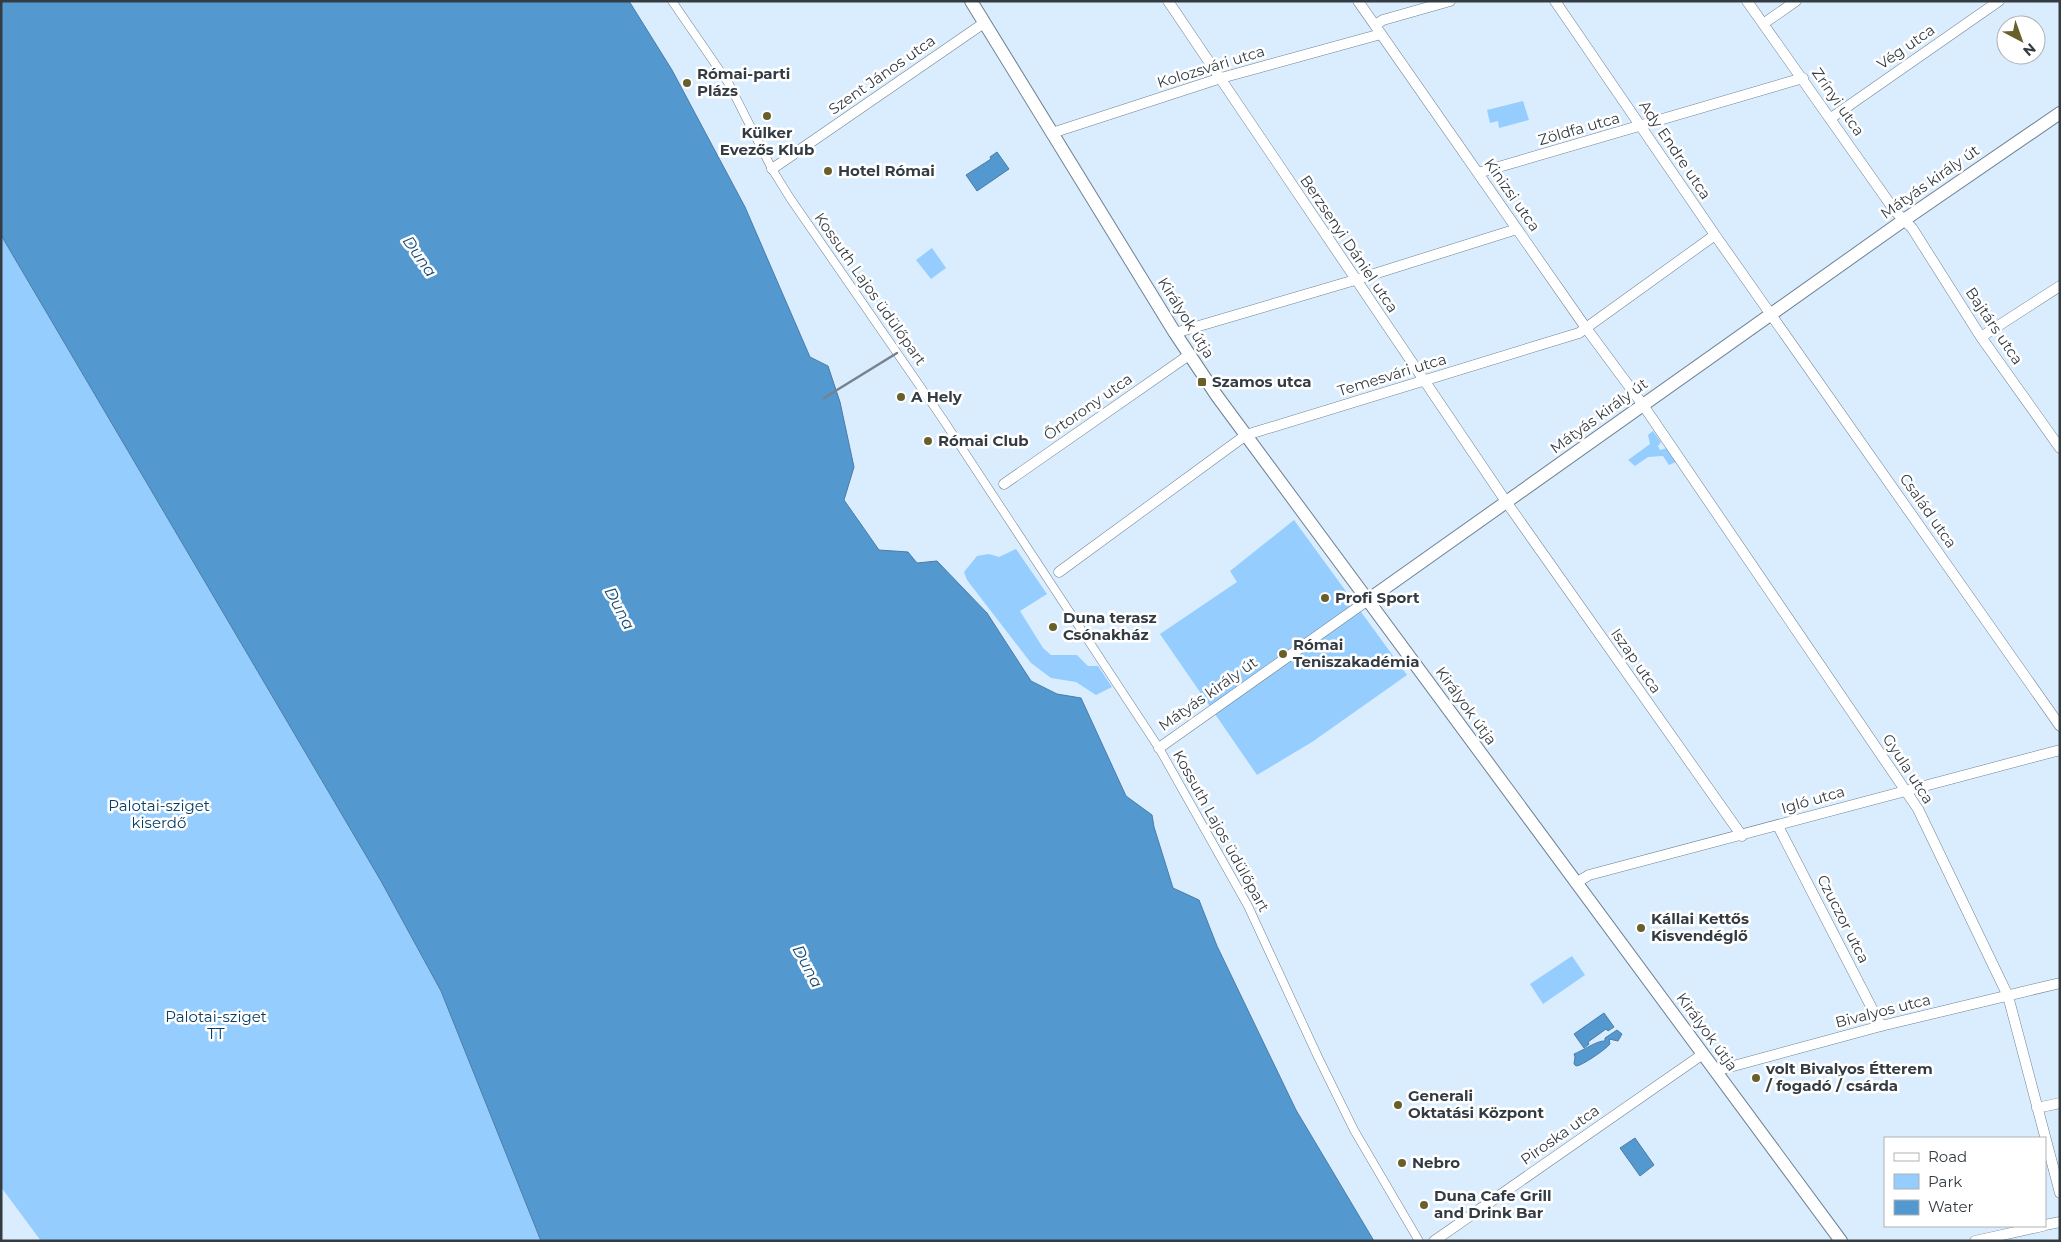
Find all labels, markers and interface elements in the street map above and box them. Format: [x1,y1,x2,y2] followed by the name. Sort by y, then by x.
[1996,15,2046,65] north arrow
[1873,20,1938,73] street label: Vég utca
[825,31,939,119] street label: Szent János utca
[2019,39,2040,60] text: N
[1155,41,1267,92] street label: Kolozsvári utca
[697,64,790,100] place label: Római-parti Plázs
[1808,64,1869,139] street label: Zrínyi utca
[681,77,693,89] marker: Római-parti Plázs
[1635,97,1715,203] street label: Ady Endre utca
[1536,108,1622,149] street label: Zöldfa utca
[761,110,773,122] marker: Külker Evezős Klub
[720,123,814,159] place label: Külker Evezős Klub
[1877,141,1983,223] street label: Mátyás király út
[1480,154,1545,235] street label: Kinizsi utca
[838,161,935,180] place label: Hotel Római
[822,165,834,177] marker: Hotel Római
[1296,171,1403,316] street label: Berzsenyi Dániel utca
[810,209,930,369] street label: Kossuth Lajos üdülőpart
[399,232,441,281] water label: Duna
[1154,274,1219,362] street label: Királyok útja
[1962,283,2027,368] street label: Bajtárs utca
[1335,349,1449,400] street label: Temesvári utca
[1040,369,1136,444] street label: Őrtorony utca
[1212,372,1312,391] place label: Szamos utca
[1546,374,1651,457] street label: Mátyás király út
[1196,376,1208,388] marker: Szamos utca
[910,387,963,406] place label: A Hely
[895,391,907,403] marker: A Hely
[938,431,1029,450] place label: Római Club
[922,435,934,447] marker: Római Club
[1896,470,1961,552] street label: Család utca
[600,584,639,633] water label: Duna
[1335,588,1420,607] place label: Profi Sport
[1319,592,1331,604] marker: Profi Sport
[1063,608,1157,644] place label: Duna terasz Csónakház
[1047,621,1059,633] marker: Duna terasz Csónakház
[1607,624,1666,697] street label: Iszap utca
[1293,635,1420,671] place label: Római Teniszakadémia
[1277,648,1289,660] marker: Római Teniszakadémia
[1155,653,1261,735] street label: Mátyás király út
[1432,663,1501,749] street label: Királyok útja
[1879,730,1938,807] street label: Gyula utca
[1169,747,1274,915] street label: Kossuth Lajos üdülőpart
[1779,781,1847,818] street label: Igló utca
[108,796,210,832] park label: Palotai-sziget kiserdő
[1813,871,1874,966] street label: Czuczor utca
[1651,909,1749,945] place label: Kállai Kettős Kisvendéglő
[1635,922,1647,934] marker: Kállai Kettős Kisvendéglő
[788,942,827,991] water label: Duna
[1673,989,1742,1075] street label: Királyok útja
[1833,989,1933,1032] street label: Bivalyos utca
[165,1007,267,1043] park label: Palotai-sziget TT
[1765,1059,1933,1095] place label: volt Bivalyos Étterem / fogadó / csárda
[1750,1072,1762,1084] marker: volt Bivalyos Étterem / fogadó / csárda
[1408,1086,1544,1122] place label: Generali Oktatási Központ
[1392,1099,1404,1111] marker: Generali Oktatási Központ
[1517,1100,1603,1169] street label: Piroska utca
[1884,1137,2046,1227] legend
[1928,1147,1967,1166] text: Road
[1412,1153,1460,1172] place label: Nebro
[1396,1157,1408,1169] marker: Nebro
[1928,1172,1962,1191] text: Park
[1434,1186,1552,1222] place label: Duna Cafe Grill and Drink Bar
[1928,1197,1974,1216] text: Water
[1418,1199,1430,1211] marker: Duna Cafe Grill and Drink Bar

